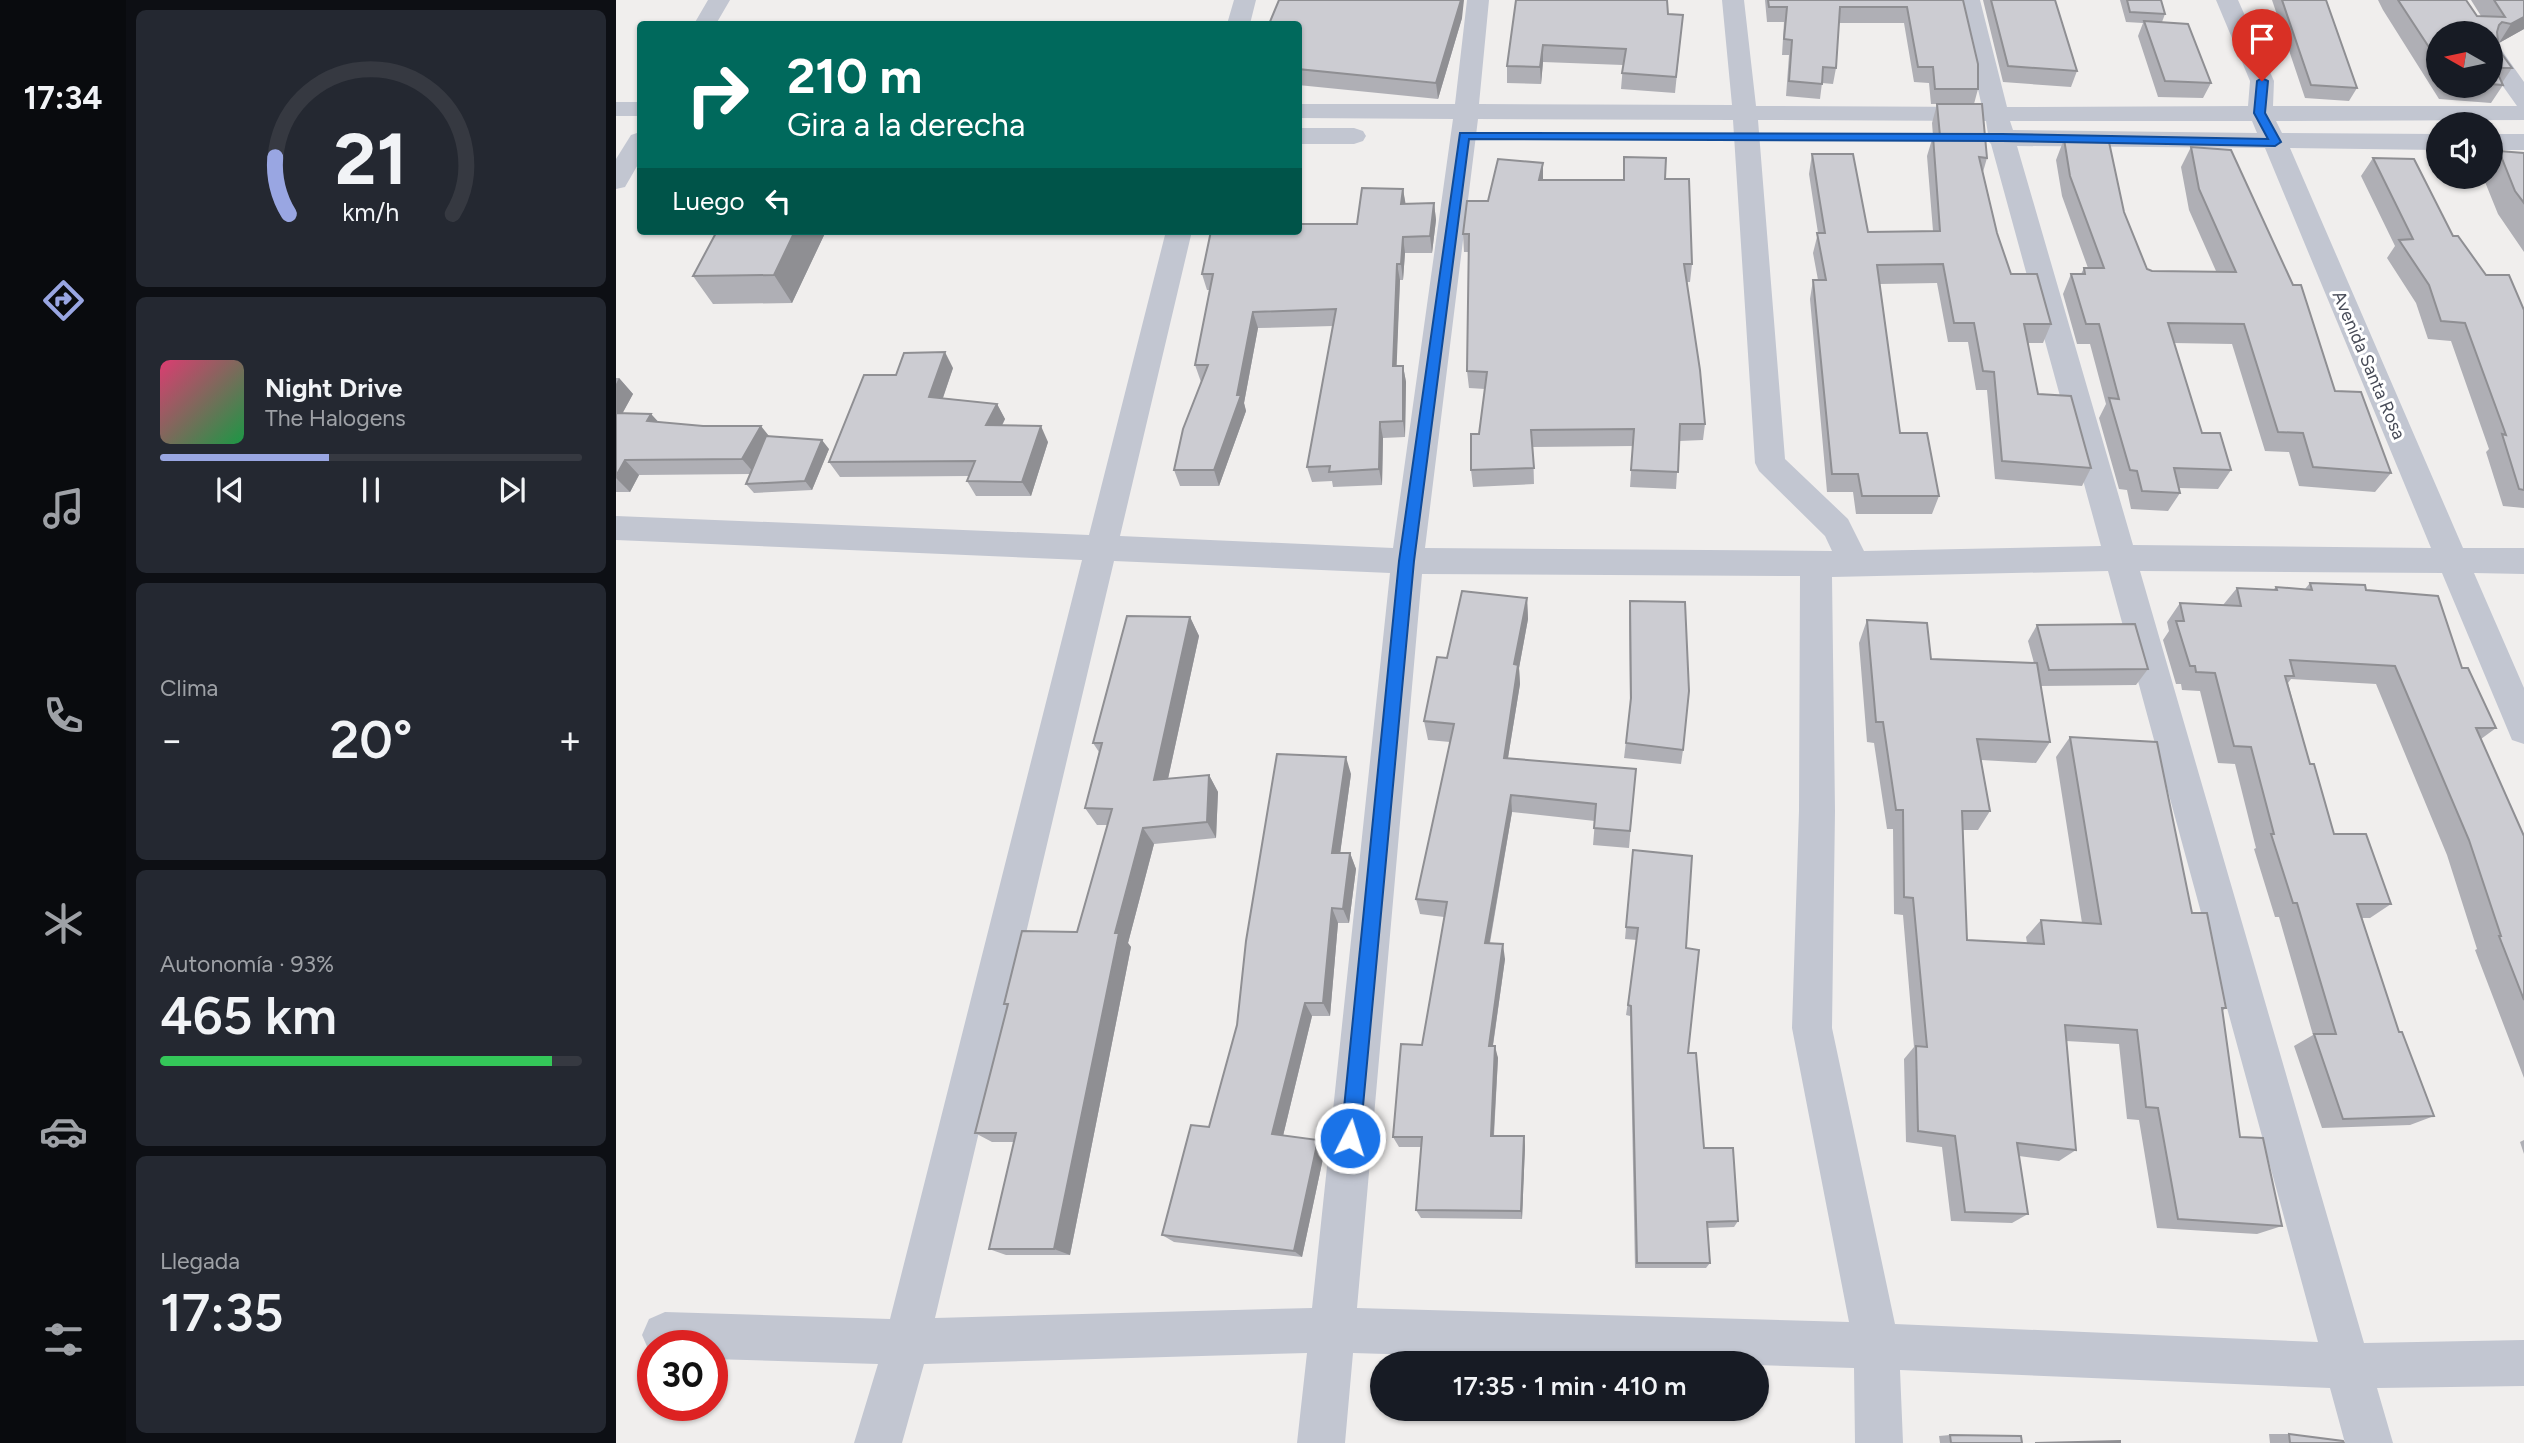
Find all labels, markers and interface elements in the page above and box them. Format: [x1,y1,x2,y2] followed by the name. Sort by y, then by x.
[2232,9,2292,81] pin
[2243,20,2281,58] icon: arrive
[2426,21,2502,98] north arrow
[2426,21,2503,189] map controls
[787,46,922,105] text: 210 m
[672,49,763,140] icon: right
[24,79,102,117] text: 17:34
[787,106,1025,144] text: Gira a la derecha
[2426,112,2503,189] button: sound
[335,116,407,203] text: 21
[759,182,797,220] icon: left
[672,185,745,217] text: Luego
[342,197,400,227] text: km/h
[39,276,88,325] icon: directions
[2328,287,2410,443] street label: Avenida Santa Rosa
[265,372,402,404] text: Night Drive
[265,404,406,432] text: The Halogens
[211,471,249,509] icon: previous
[352,471,390,509] icon: pause
[493,471,531,509] icon: next
[39,484,88,533] icon: music
[160,674,218,702] text: Clima
[39,691,88,740] icon: phone
[330,709,412,771] text: 20°
[160,717,184,763] text: −
[558,717,582,763] text: +
[39,899,88,948] icon: climate
[160,950,334,978] text: Autonomía · 93%
[160,985,337,1047] text: 465 km
[1313,1101,1387,1175] position arrow
[39,1107,88,1156] icon: car
[160,1247,240,1275] text: Llegada
[160,1282,284,1344] text: 17:35
[39,1315,88,1364] icon: filters
[637,1330,728,1421] speed limit sign: 30
[1453,1370,1686,1402] text: 17:35 · 1 min · 410 m

